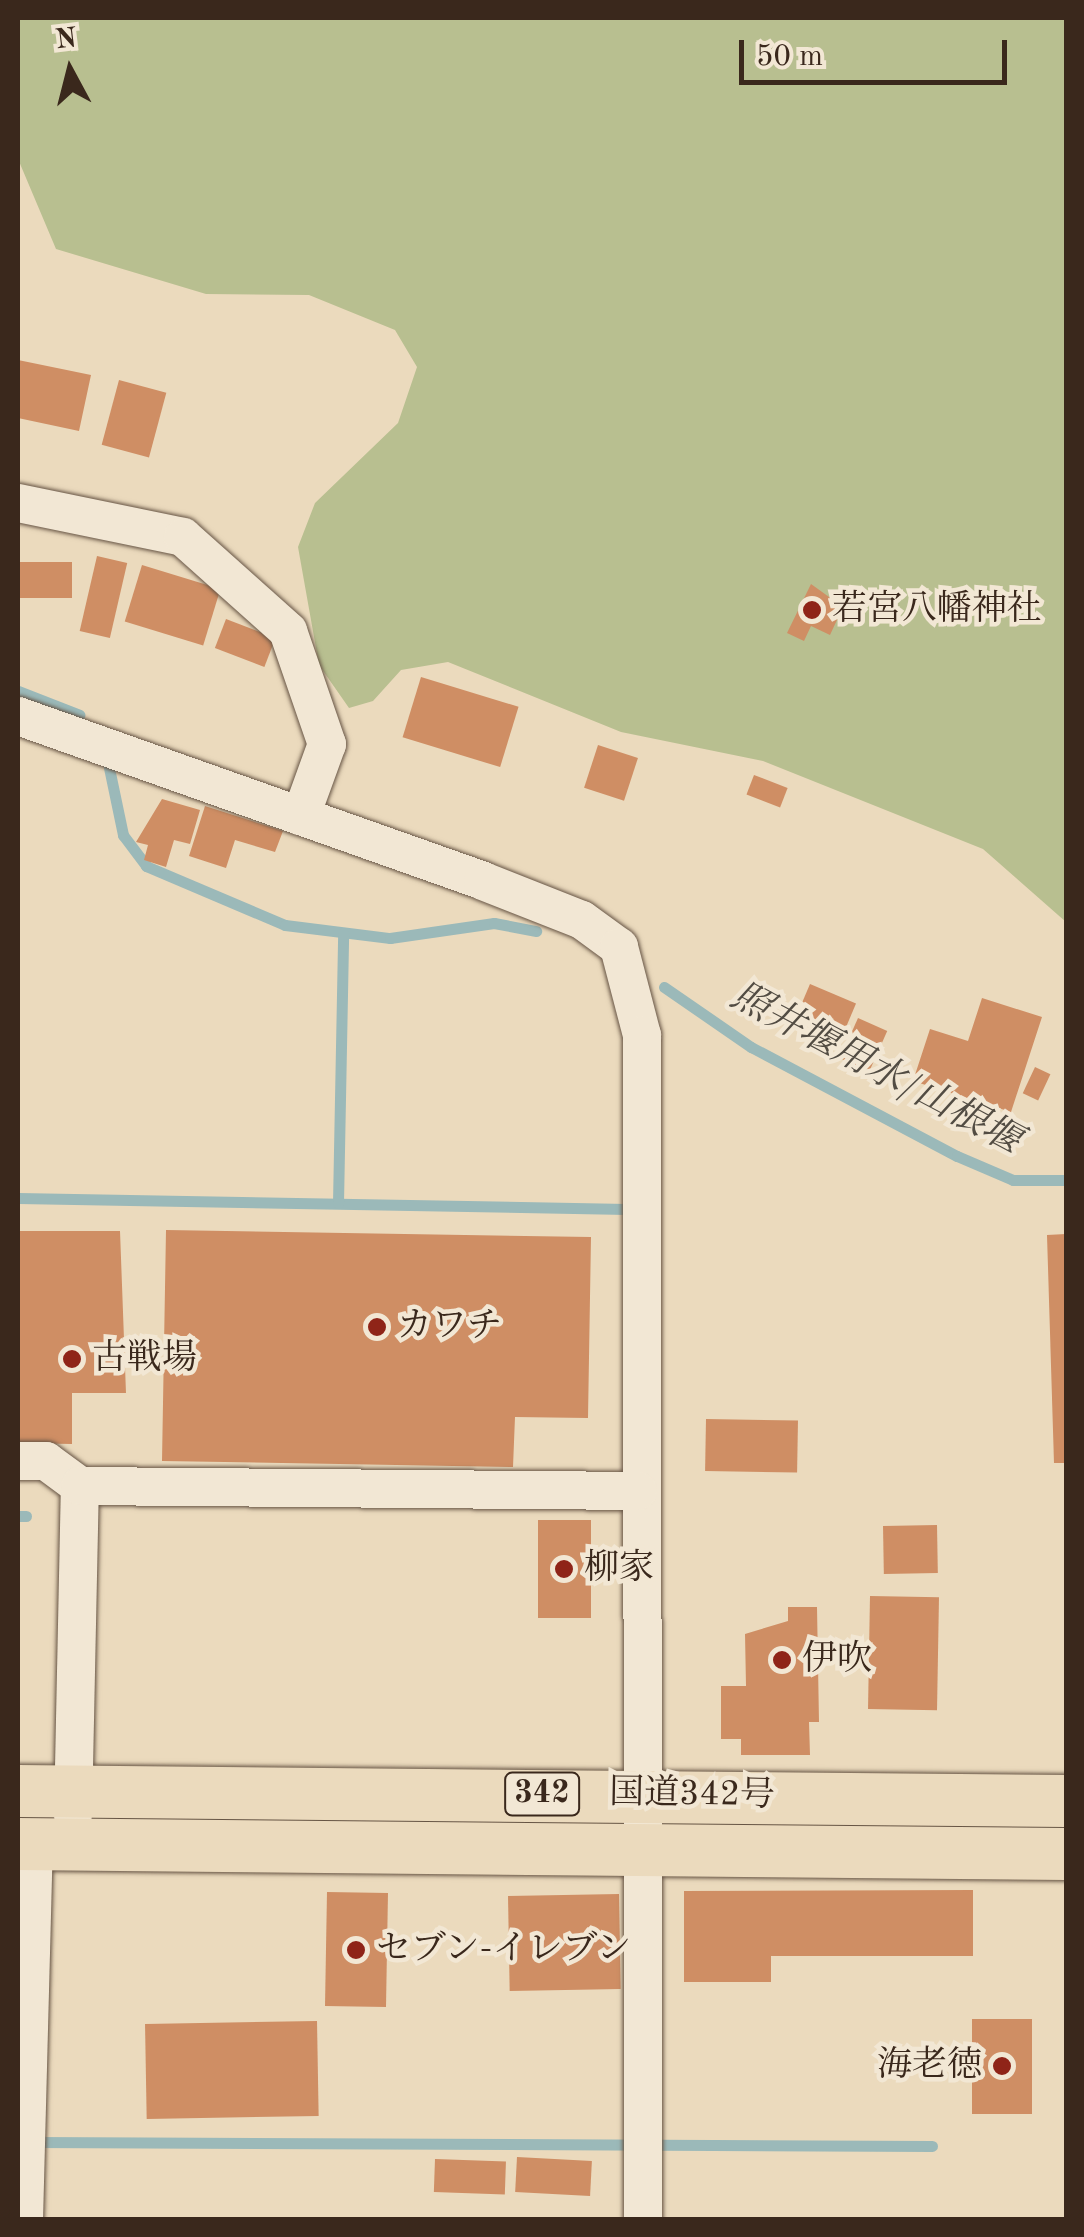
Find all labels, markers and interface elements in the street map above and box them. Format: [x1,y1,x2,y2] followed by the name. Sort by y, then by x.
[20,20,120,120] north arrow
[744,20,1012,82] scale bar
[54,25,79,55] text: N
[756,42,823,72] text: 50 m
[832,589,1042,631] place label: 若宮八幡神社
[801,599,823,621] marker: 若宮八幡神社
[723,975,1027,1165] water label: 照井堰用水/山根堰
[397,1306,502,1348] place label: カワチ
[366,1316,388,1338] marker: カワチ
[92,1338,197,1380] place label: 古戦場
[61,1348,83,1370] marker: 古戦場
[584,1548,654,1590] place label: 柳家
[553,1558,575,1580] marker: 柳家
[802,1639,872,1681] place label: 伊吹
[771,1649,793,1671] marker: 伊吹
[502,1767,582,1821] road number: 342
[609,1773,775,1817] street label: 国道342号
[376,1929,634,1971] place label: セブン-イレブン
[345,1939,367,1961] marker: セブン-イレブン
[877,2045,982,2087] place label: 海老徳
[991,2055,1013,2077] marker: 海老徳

